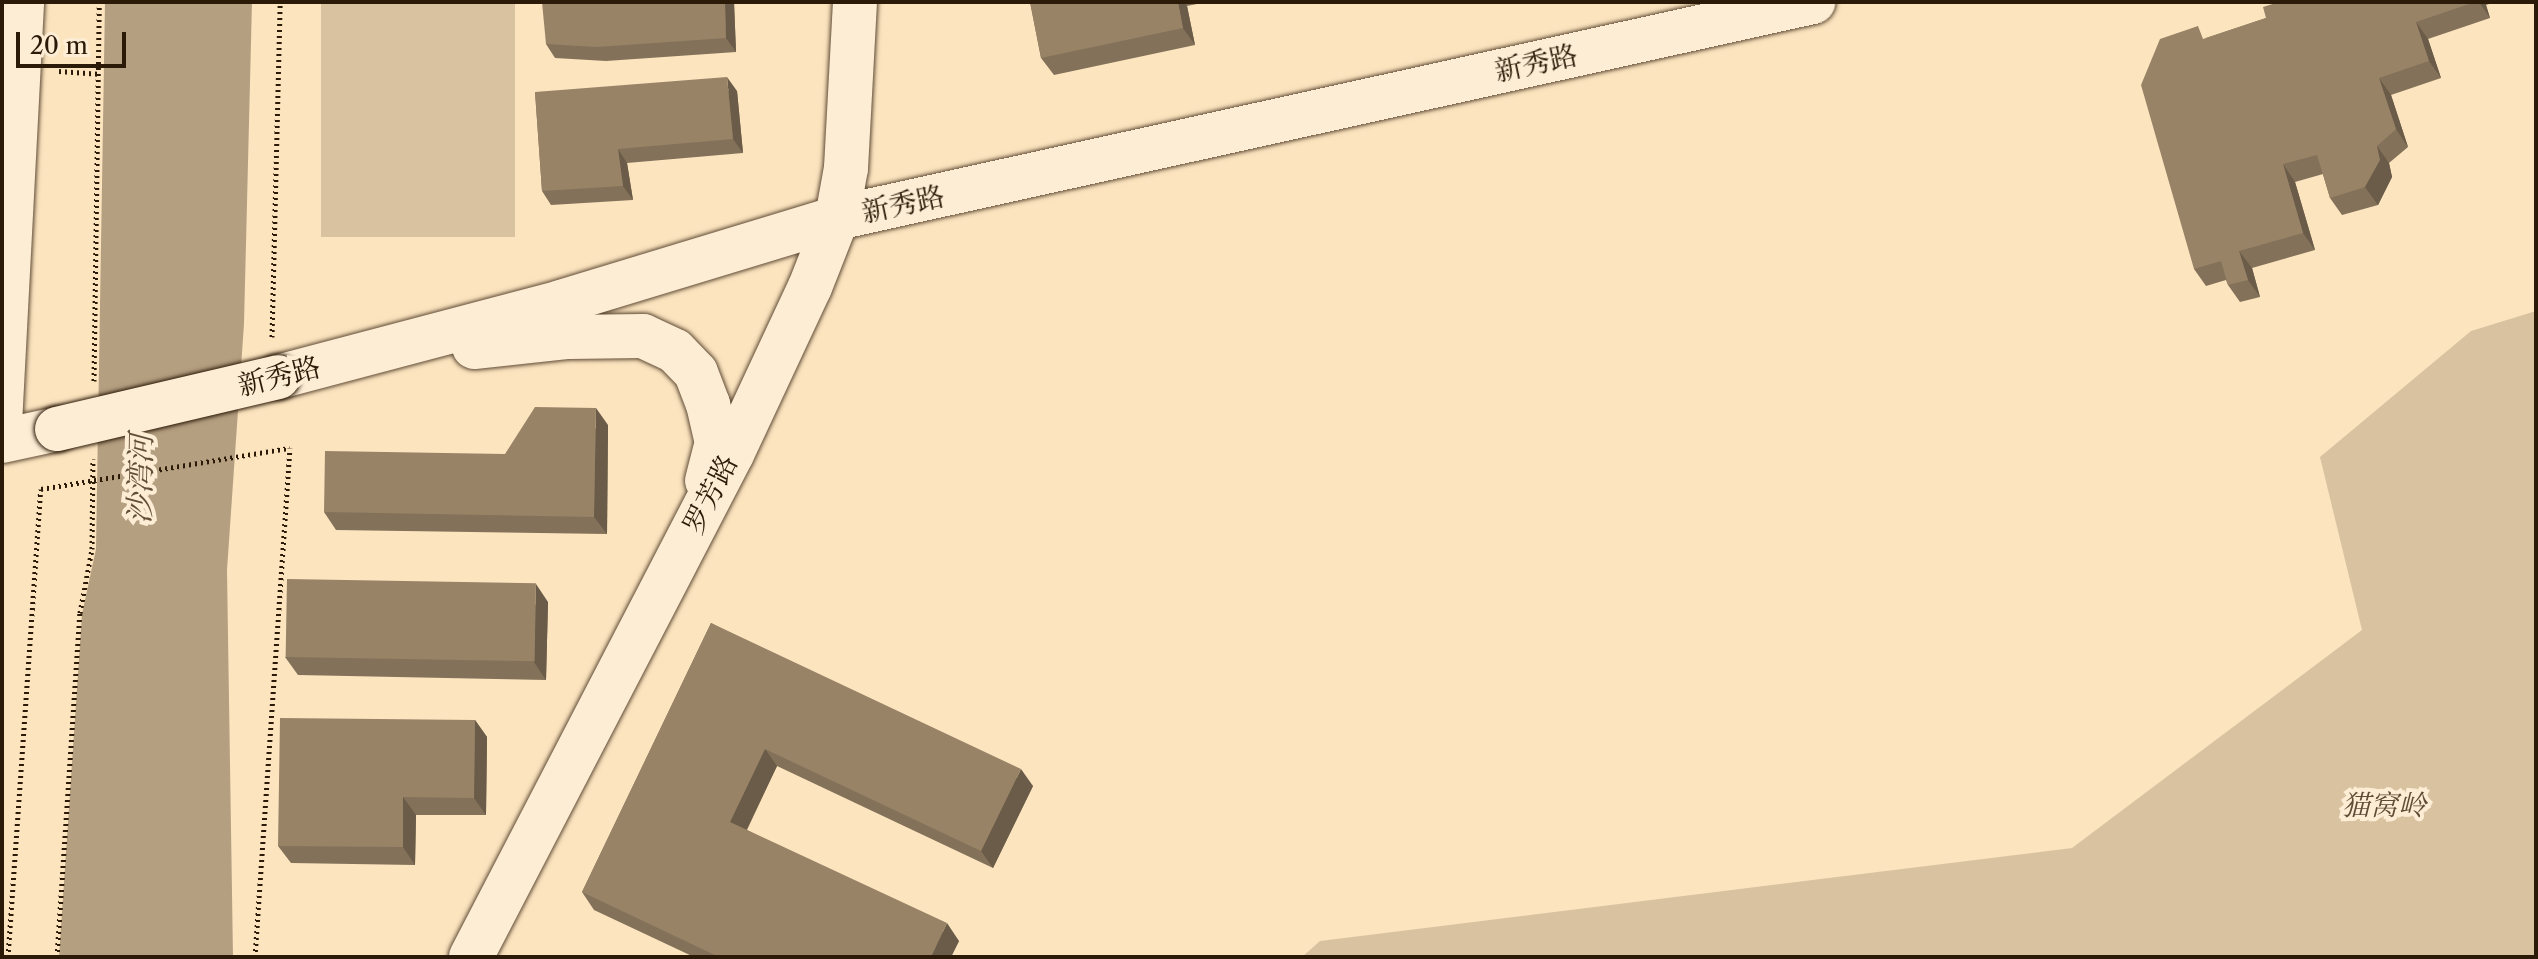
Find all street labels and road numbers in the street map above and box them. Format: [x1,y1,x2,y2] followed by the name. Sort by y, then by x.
[1491,38,1581,88] street label: 新秀路
[858,179,948,229] street label: 新秀路
[234,350,324,402] street label: 新秀路
[676,449,744,539] street label: 罗芳路

